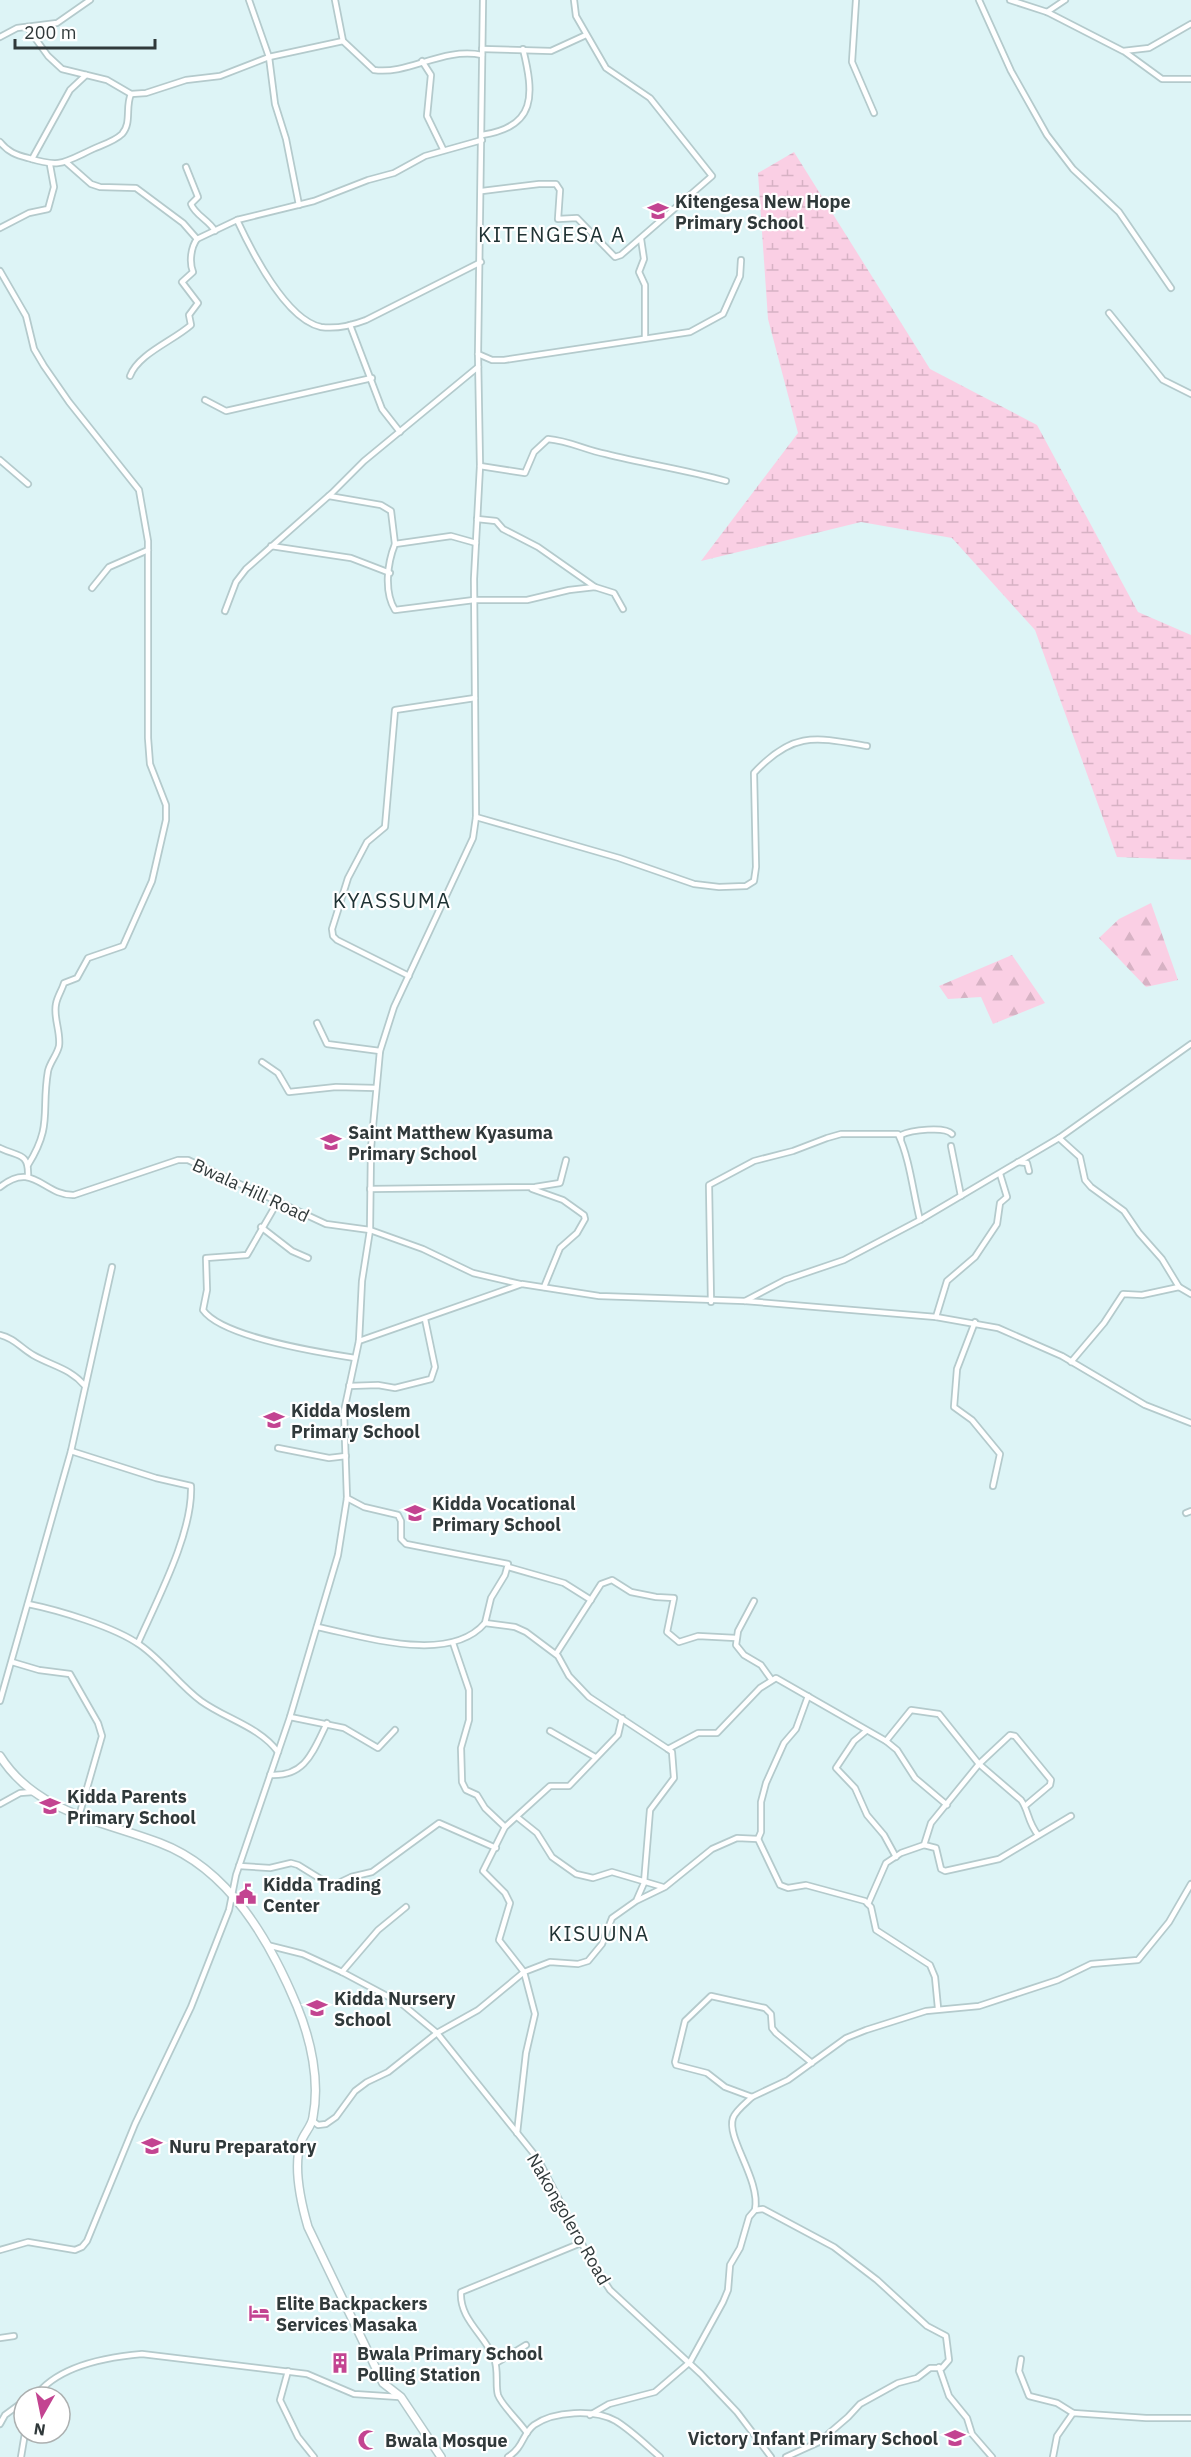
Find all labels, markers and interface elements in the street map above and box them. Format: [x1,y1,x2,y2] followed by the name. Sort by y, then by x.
[15,12,154,50] scale bar
[24,21,76,44] text: 200 m
[675,190,851,234] place label: Kitengesa New Hope Primary School
[646,199,670,223] school or university icon: Kitengesa New Hope Primary School
[478,220,626,248] district label: KITENGESA A
[333,886,451,914] district label: KYASSUMA
[348,1121,553,1165] place label: Saint Matthew Kyasuma Primary School
[319,1130,343,1154] school or university icon: Saint Matthew Kyasuma Primary School
[189,1153,313,1227] street label: Bwala Hill Road
[291,1399,420,1443] place label: Kidda Moslem Primary School
[262,1408,286,1432] school or university icon: Kidda Moslem Primary School
[432,1492,576,1536] place label: Kidda Vocational Primary School
[403,1501,427,1525] school or university icon: Kidda Vocational Primary School
[67,1785,196,1829] place label: Kidda Parents Primary School
[38,1794,62,1818] school or university icon: Kidda Parents Primary School
[263,1873,381,1917] place label: Kidda Trading Center
[234,1882,258,1906] public building icon: Kidda Trading Center
[548,1919,650,1947] district label: KISUUNA
[334,1987,456,2031] place label: Kidda Nursery School
[305,1996,329,2020] school or university icon: Kidda Nursery School
[140,2134,164,2158] school or university icon: Nuru Preparatory
[169,2135,317,2158] place label: Nuru Preparatory
[522,2149,616,2289] street label: Nakongolero Road
[276,2292,428,2336] place label: Elite Backpackers Services Masaka
[247,2301,271,2325] hotel icon: Elite Backpackers Services Masaka
[357,2342,543,2386] place label: Bwala Primary School Polling Station
[328,2351,352,2375] building icon: Bwala Primary School Polling Station
[12,2385,72,2445] north arrow
[32,2419,47,2441] text: N
[943,2426,967,2450] school or university icon: Victory Infant Primary School
[688,2427,939,2450] place label: Victory Infant Primary School
[356,2428,380,2452] mosque icon: Bwala Mosque
[385,2429,508,2452] place label: Bwala Mosque

